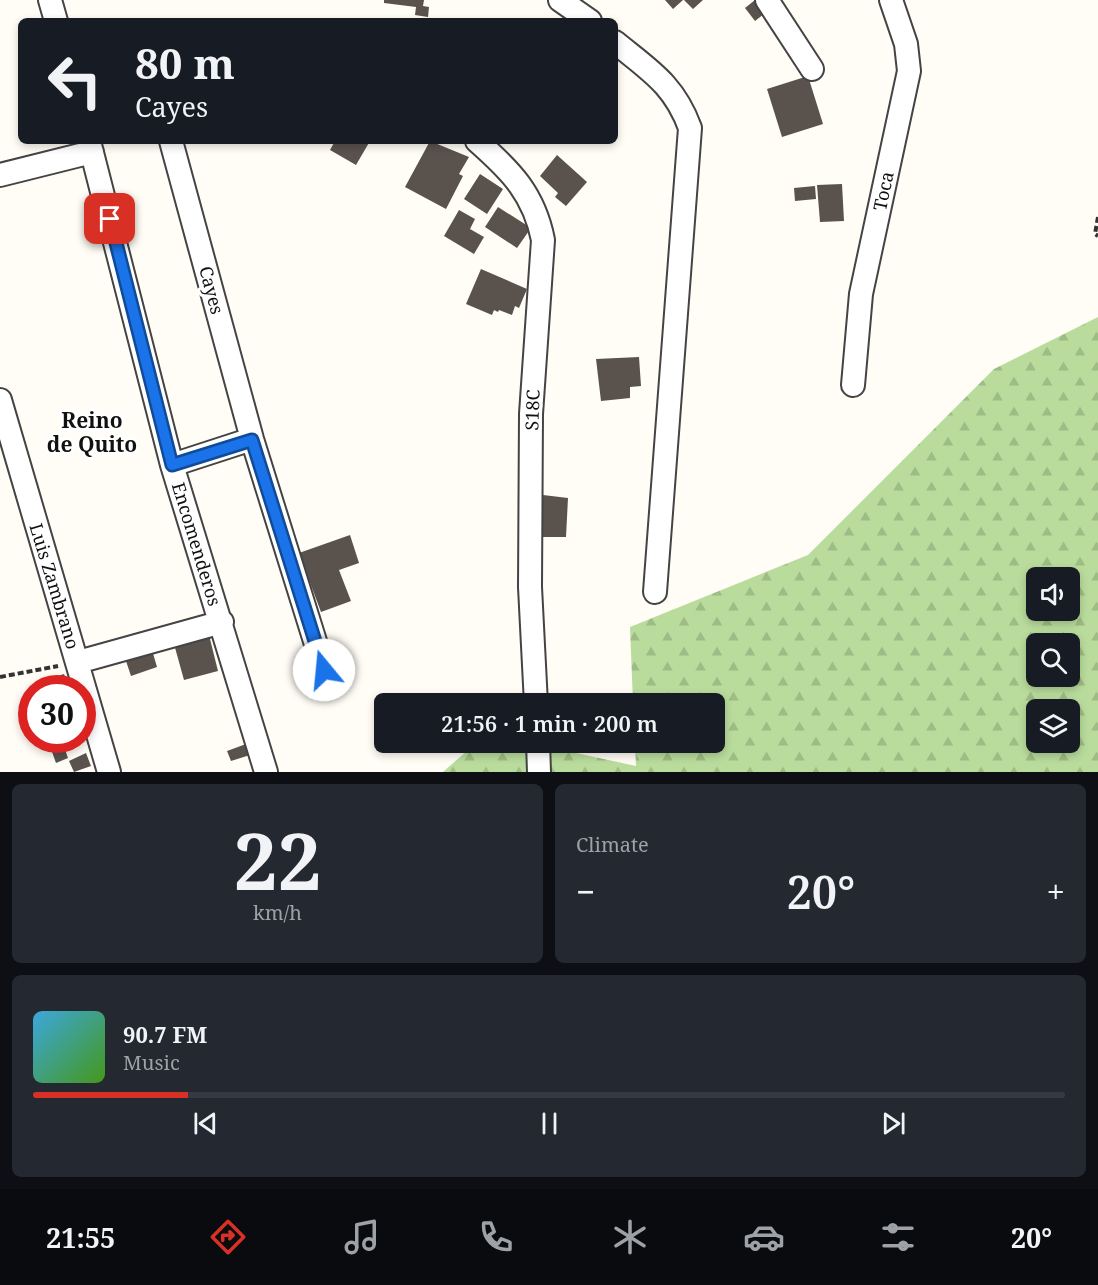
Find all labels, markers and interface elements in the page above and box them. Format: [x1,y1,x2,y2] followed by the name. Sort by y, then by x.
[135,34,235,91] text: 80 m
[36,42,114,120] icon: left
[135,88,208,125] text: Cayes
[867,169,899,213] street label: Toca
[84,193,135,244] pin
[93,202,126,235] icon: arrive
[194,263,230,317] street label: Cayes
[519,389,545,431] street label: S18C
[47,406,137,458] district label: Reino de Quito
[167,479,227,609] street label: Encomenderos
[24,520,86,652] street label: Luis Zambrano
[1026,567,1080,753] map controls
[1026,567,1080,621] button: sound
[1026,633,1080,687] button: search
[292,638,356,702] position arrow
[18,675,96,753] speed limit sign: 30
[1026,699,1080,753] button: layers
[441,708,658,738] text: 21:56 · 1 min · 200 m
[233,807,322,913] text: 22
[576,831,649,858] text: Climate
[786,861,855,922] text: 20°
[576,869,595,914] text: −
[1047,869,1065,914] text: +
[253,899,302,926] text: km/h
[123,1019,207,1049] text: 90.7 FM
[123,1049,180,1076] text: Music
[189,1107,222,1140] icon: previous
[533,1107,566,1140] icon: pause
[877,1107,910,1140] icon: next
[207,1216,249,1258] icon: directions
[341,1216,383,1258] icon: music
[475,1216,517,1258] icon: phone
[609,1216,651,1258] icon: climate
[743,1216,785,1258] icon: car
[877,1216,919,1258] icon: filters
[46,1219,115,1256] text: 21:55
[1011,1219,1052,1256] text: 20°

